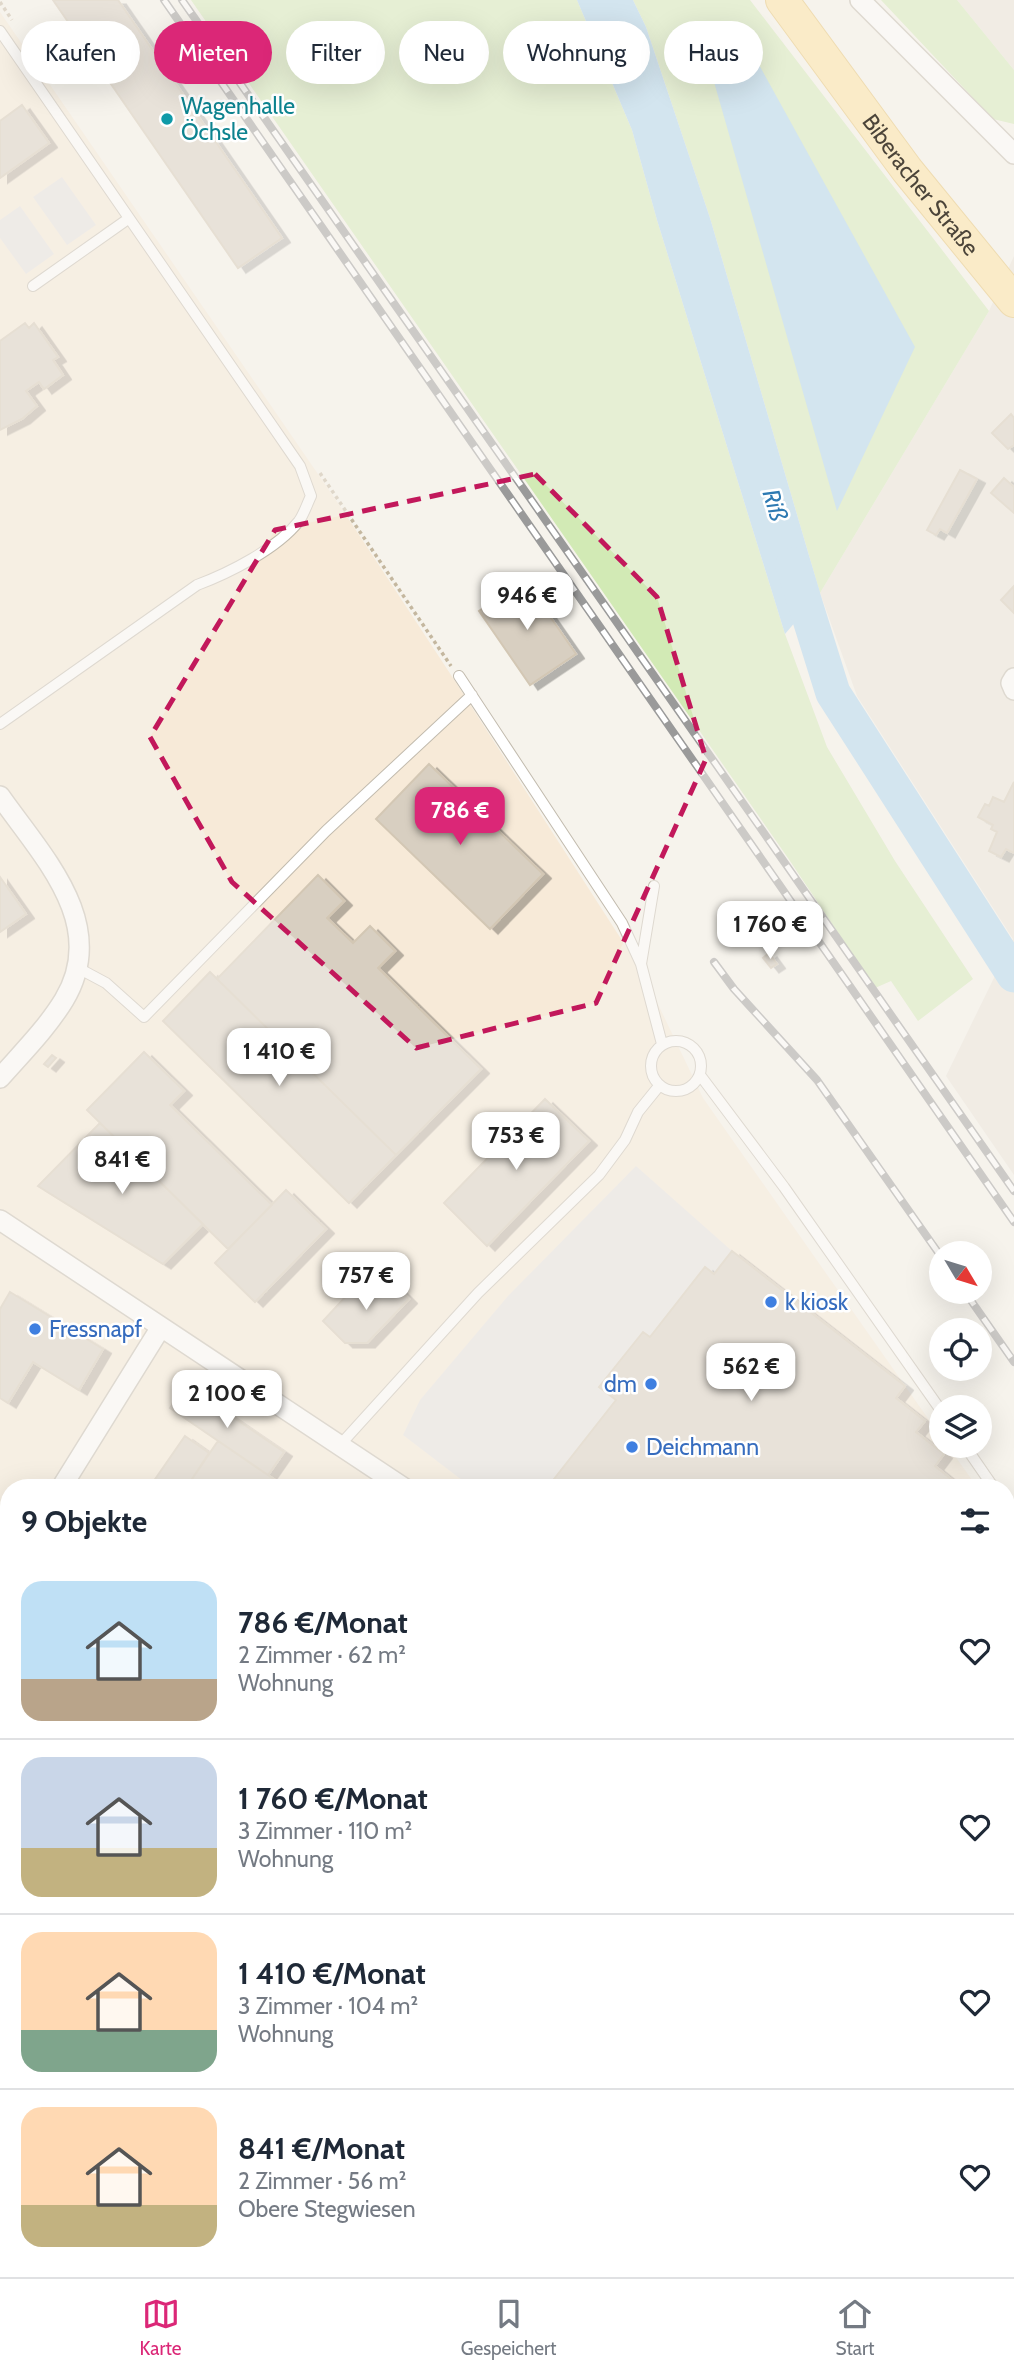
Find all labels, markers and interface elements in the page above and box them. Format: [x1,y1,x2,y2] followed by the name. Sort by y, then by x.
[21,21,140,84] chip: Kaufen
[154,21,272,84] chip: Mieten
[286,21,385,84] chip: Filter
[399,21,489,84] chip: Neu
[503,21,650,84] chip: Wohnung
[664,21,763,84] chip: Haus
[181,92,295,146] place label: Wagenhalle Öchsle
[857,108,985,261] street label: Biberacher Straße
[159,111,175,127] marker: Wagenhalle Öchsle
[756,486,794,524] water label: Riß
[478,572,576,632] pin: 946 €
[497,581,557,609] text: 946 €
[411,788,509,847] pin: 786 €
[431,796,489,824] text: 786 €
[705,902,835,961] pin: 1 760 €
[733,910,807,938] text: 1 760 €
[214,1028,344,1088] pin: 1 410 €
[243,1037,315,1065] text: 1 410 €
[467,1112,565,1172] pin: 753 €
[488,1121,544,1149] text: 753 €
[73,1136,171,1196] pin: 841 €
[94,1145,150,1173] text: 841 €
[929,1241,992,1304] north arrow
[929,1241,992,1458] map controls
[317,1252,415,1312] pin: 757 €
[338,1261,394,1289] text: 757 €
[785,1288,849,1316] place label: k kiosk
[763,1294,779,1310] marker: k kiosk
[49,1315,142,1343] place label: Fressnapf
[929,1318,992,1381] button: locate
[27,1321,43,1337] marker: Fressnapf
[702,1344,800,1403] pin: 562 €
[722,1352,780,1380] text: 562 €
[162,1370,292,1430] pin: 2 100 €
[604,1370,637,1398] place label: dm
[643,1376,659,1392] marker: dm
[188,1379,266,1407] text: 2 100 €
[929,1395,992,1458] button: layers
[646,1433,759,1461] place label: Deichmann
[624,1439,640,1455] marker: Deichmann
[956,1502,994,1540] icon: filters
[21,1503,147,1540] text: 9 Objekte
[238,1604,408,1641] text: 786 €/Monat
[77,1609,161,1693] icon: home
[956,1632,994,1670] icon: heart
[238,1641,406,1669] text: 2 Zimmer · 62 m²
[238,1669,333,1697] text: Wohnung
[238,1780,428,1817] text: 1 760 €/Monat
[77,1785,161,1869] icon: home
[956,1808,994,1846] icon: heart
[238,1817,412,1845] text: 3 Zimmer · 110 m²
[238,1845,333,1873] text: Wohnung
[238,1955,426,1992] text: 1 410 €/Monat
[77,1960,161,2044] icon: home
[956,1983,994,2021] icon: heart
[238,1992,418,2020] text: 3 Zimmer · 104 m²
[238,2020,333,2048] text: Wohnung
[238,2130,405,2167] text: 841 €/Monat
[77,2135,161,2219] icon: home
[956,2158,994,2196] icon: heart
[238,2167,406,2195] text: 2 Zimmer · 56 m²
[238,2195,416,2223] text: Obere Stegwiesen
[140,2295,182,2360] tab: Karte
[461,2295,556,2360] tab: Gespeichert
[836,2295,874,2360] tab: Start

